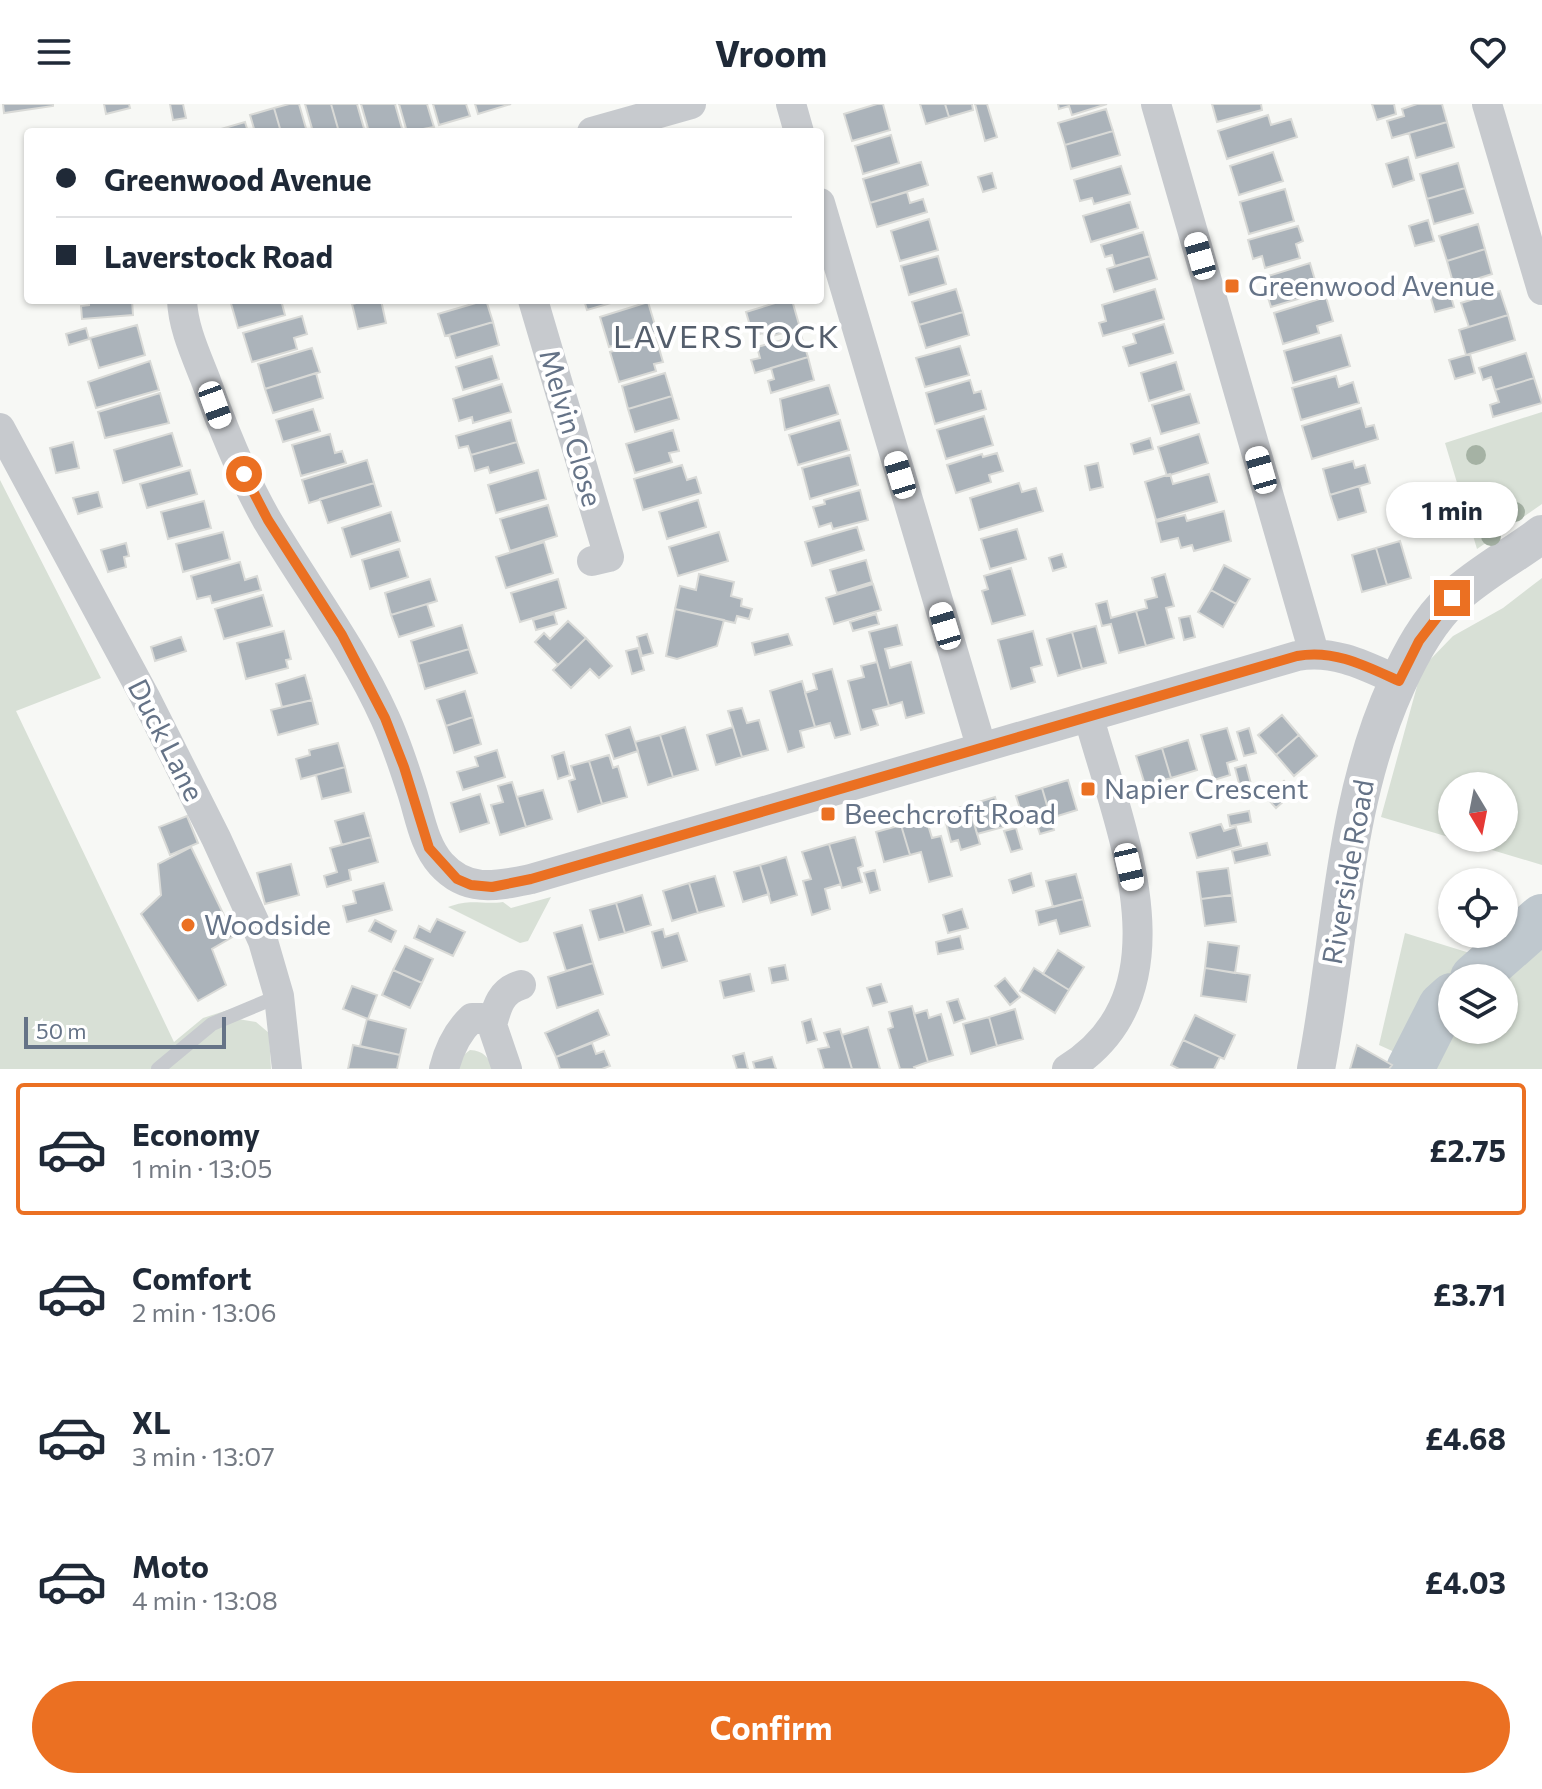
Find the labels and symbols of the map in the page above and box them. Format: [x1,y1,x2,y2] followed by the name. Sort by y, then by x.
[1182,230,1218,282] car
[1248,268,1495,302] place label: Greenwood Avenue
[1223,277,1241,295] marker: Greenwood Avenue
[613,315,841,355] district label: LAVERSTOCK
[533,345,611,510] street label: Melvin Close
[196,378,234,432] car
[1243,444,1279,496] car
[882,449,918,501] car
[226,456,262,492] route start
[1386,482,1518,538] callout: 1 min
[1434,580,1470,616] route end
[927,600,963,652] car
[122,673,212,806] street label: Duck Lane
[1104,771,1308,805] place label: Napier Crescent
[1438,772,1518,852] north arrow
[1314,777,1380,967] street label: Riverside Road
[1079,780,1097,798] marker: Napier Crescent
[844,796,1056,830] place label: Beechcroft Road
[819,805,837,823] marker: Beechcroft Road
[1112,841,1146,893] car
[204,907,331,941] place label: Woodside
[179,916,197,934] marker: Woodside
[24,1013,226,1049] scale bar

